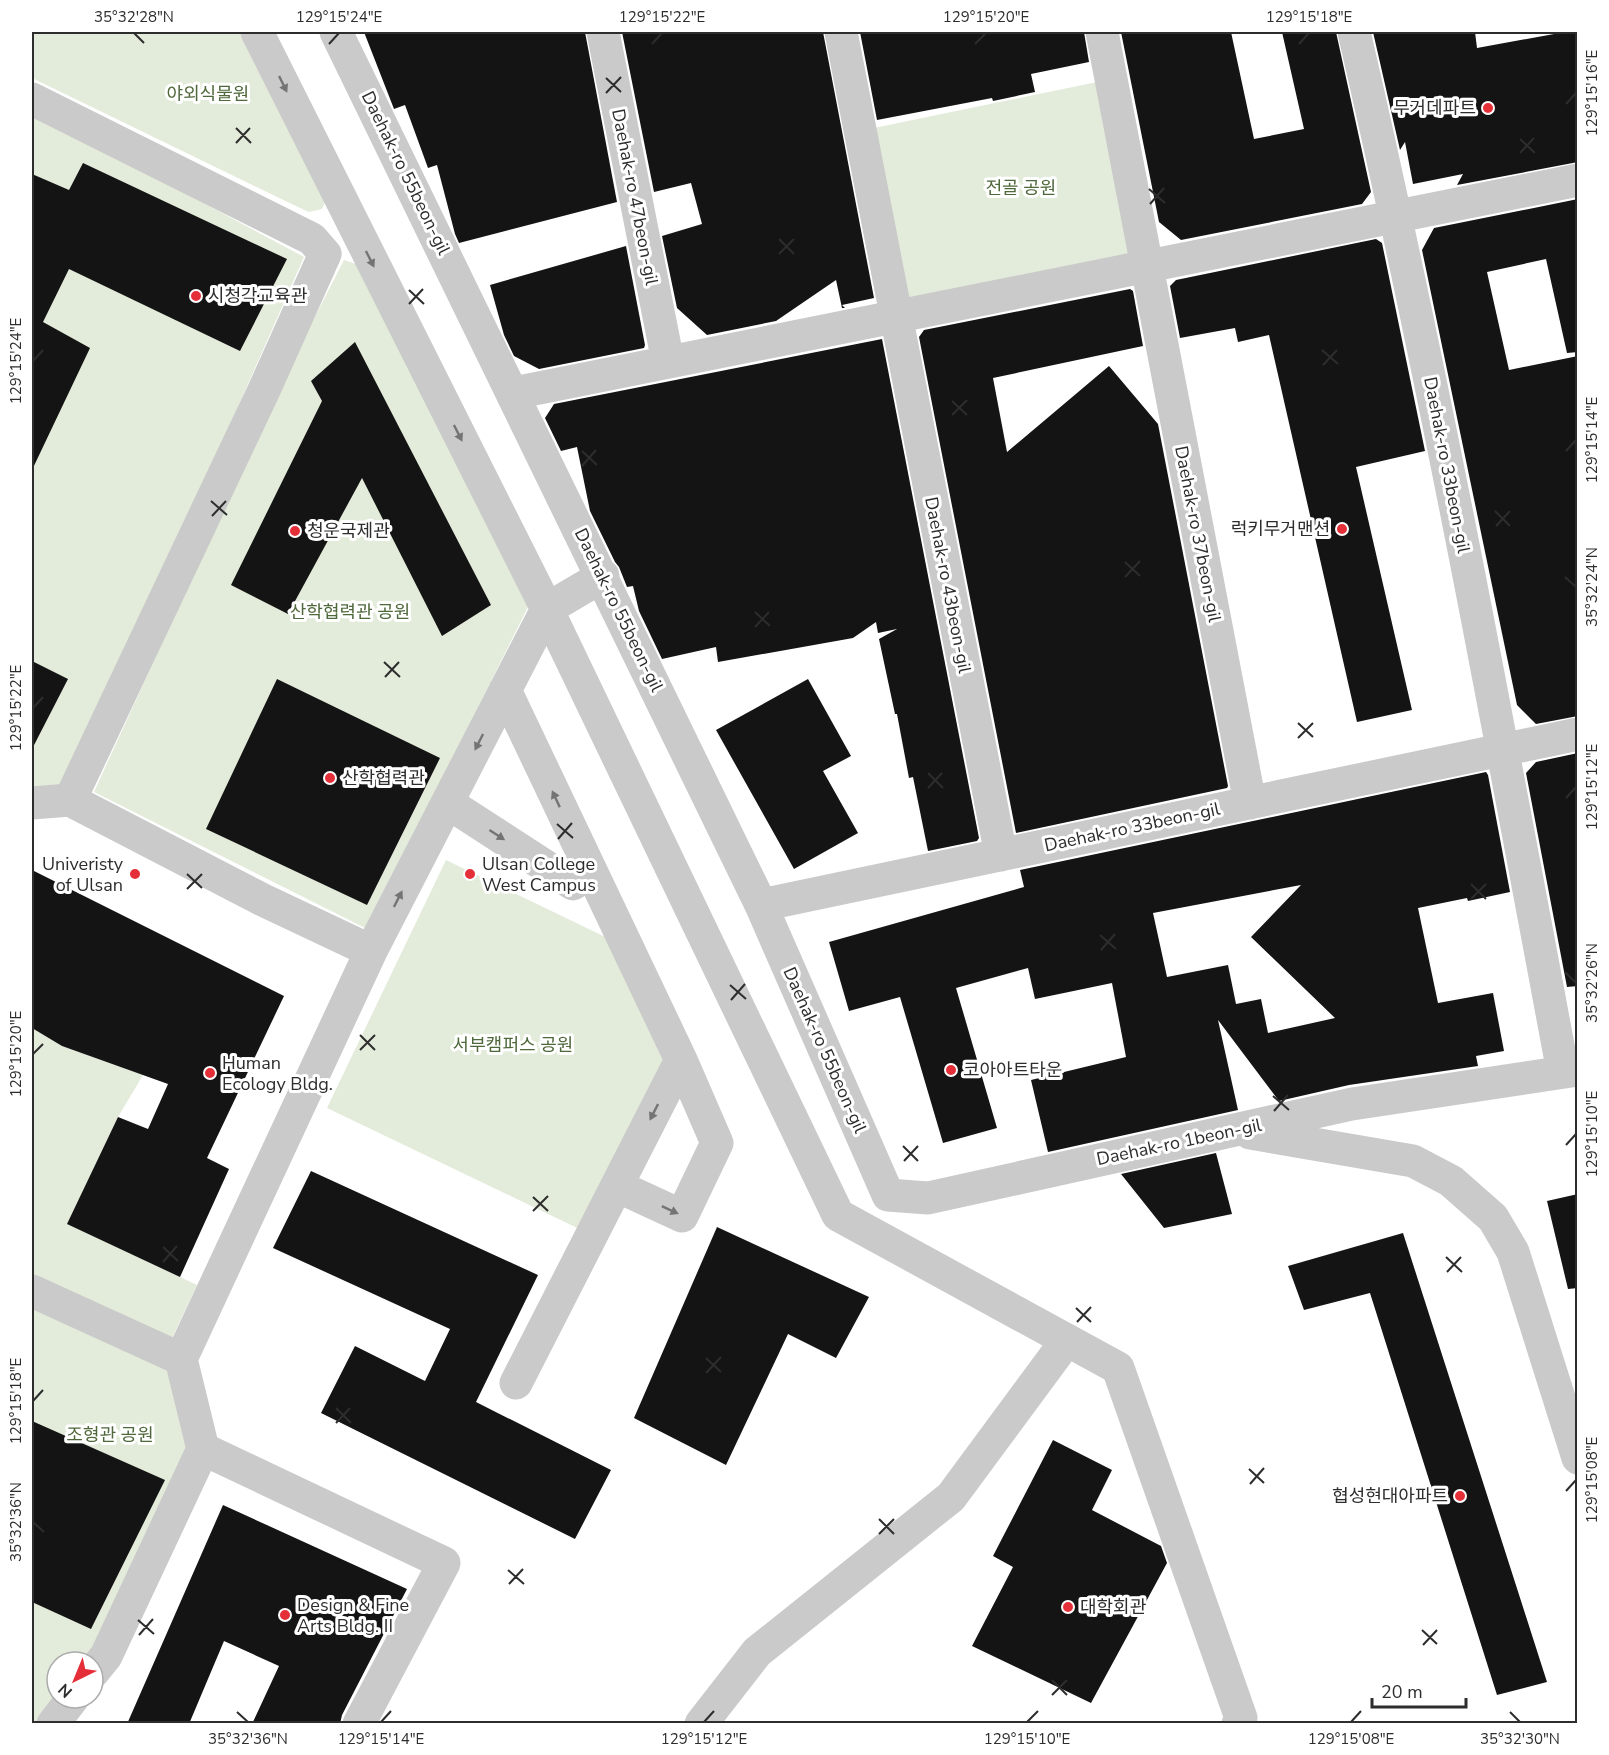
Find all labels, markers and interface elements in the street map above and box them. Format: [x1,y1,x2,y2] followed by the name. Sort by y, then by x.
[94,7,174,27] text: 35°32'28"N
[296,7,382,27] text: 129°15'24"E
[619,7,705,27] text: 129°15'22"E
[943,7,1029,27] text: 129°15'20"E
[1266,7,1352,27] text: 129°15'18"E
[1582,50,1602,136] text: 129°15'16"E
[278,76,288,93] one-way arrow
[167,82,249,106] park label: 야외식물원
[356,87,456,259] street label: Daehak-ro 55beon-gil
[1393,96,1476,120] place label: 무거데파트
[1481,101,1495,115] marker: 무거데파트
[606,107,664,288] street label: Daehak-ro 47beon-gil
[986,176,1056,200] park label: 전골 공원
[365,250,374,267] one-way arrow
[208,284,308,308] place label: 시청각교육관
[189,289,203,303] marker: 시청각교육관
[6,318,26,404] text: 129°15'24"E
[1418,375,1476,556] street label: Daehak-ro 33beon-gil
[1582,397,1602,483] text: 129°15'14"E
[453,424,463,441] one-way arrow
[1169,444,1227,625] street label: Daehak-ro 37beon-gil
[919,495,977,676] street label: Daehak-ro 43beon-gil
[1231,517,1330,541] place label: 럭키무거맨션
[307,519,390,543] place label: 청운국제관
[1335,522,1349,536] marker: 럭키무거맨션
[288,524,302,538] marker: 청운국제관
[569,524,669,696] street label: Daehak-ro 55beon-gil
[1582,547,1602,627] text: 35°32'24"N
[290,600,410,624] park label: 산학협력관 공원
[6,665,26,751] text: 129°15'22"E
[474,734,483,751] one-way arrow
[1582,744,1602,830] text: 129°15'12"E
[342,766,425,790] place label: 산학협력관
[323,771,337,785] marker: 산학협력관
[552,790,561,807] one-way arrow
[1042,796,1223,857] street label: Daehak-ro 33beon-gil
[489,829,505,840] one-way arrow
[42,852,124,897] place label: Univeristy of Ulsan
[482,852,596,897] place label: Ulsan College West Campus
[128,867,142,881] marker: Univeristy of Ulsan
[463,867,477,881] marker: Ulsan College West Campus
[393,890,403,907] one-way arrow
[1582,943,1602,1023] text: 35°32'26"N
[778,963,873,1137] street label: Daehak-ro 55beon-gil
[6,1011,26,1097] text: 129°15'20"E
[453,1033,573,1057] park label: 서부캠퍼스 공원
[222,1051,333,1096] place label: Human Ecology Bldg.
[963,1058,1062,1082] place label: 코아아트타운
[944,1063,958,1077] marker: 코아아트타운
[203,1066,217,1080] marker: Human Ecology Bldg.
[1582,1091,1602,1177] text: 129°15'10"E
[649,1104,659,1121] one-way arrow
[1094,1113,1264,1171] street label: Daehak-ro 1beon-gil
[661,1206,678,1215] one-way arrow
[6,1358,26,1444] text: 129°15'18"E
[66,1423,154,1447] park label: 조형관 공원
[1582,1437,1602,1523] text: 129°15'08"E
[6,1482,26,1562] text: 35°32'36"N
[1332,1484,1448,1508] place label: 협성현대아파트
[1453,1489,1467,1503] marker: 협성현대아파트
[297,1593,409,1638] place label: Design & Fine Arts Bldg. II
[1080,1595,1147,1619] place label: 대학회관
[1061,1600,1075,1614] marker: 대학회관
[278,1608,292,1622] marker: Design & Fine Arts Bldg. II
[45,1650,105,1710] north arrow
[1372,1671,1466,1709] scale bar
[54,1678,77,1702] text: N
[1381,1680,1423,1704] text: 20 m
[208,1729,288,1749] text: 35°32'36"N
[338,1729,424,1749] text: 129°15'14"E
[661,1729,747,1749] text: 129°15'12"E
[984,1729,1070,1749] text: 129°15'10"E
[1308,1729,1394,1749] text: 129°15'08"E
[1480,1729,1560,1749] text: 35°32'30"N

